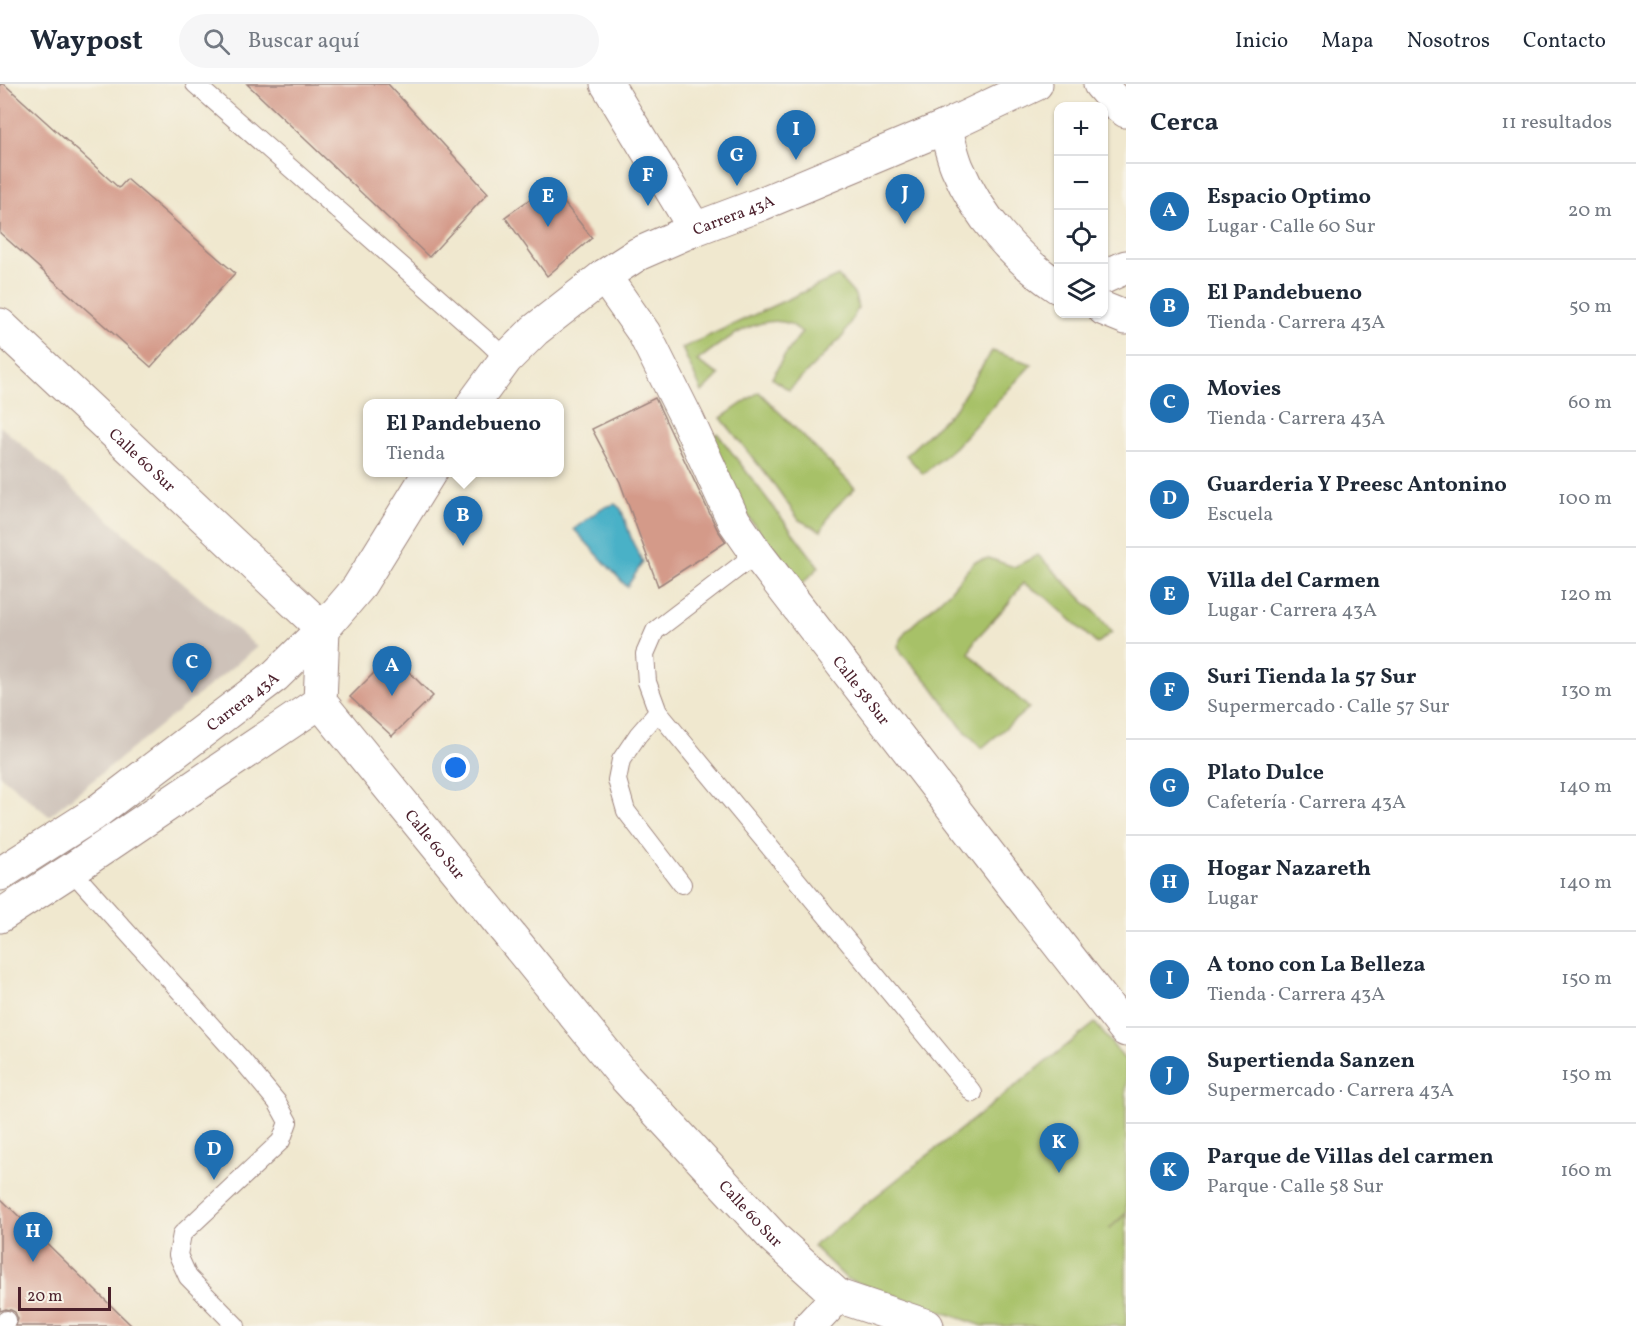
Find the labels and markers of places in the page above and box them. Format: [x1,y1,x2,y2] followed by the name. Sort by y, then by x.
[776,110,816,160] pin: I
[718,136,756,186] pin: G
[628,156,668,206] pin: F
[886,174,924,224] pin: J
[528,178,568,227] pin: E
[444,496,482,546] pin: B
[172,644,212,693] pin: C
[372,646,412,696] pin: A
[1040,1124,1078,1173] pin: K
[194,1130,234,1180] pin: D
[14,1212,52,1262] pin: H

